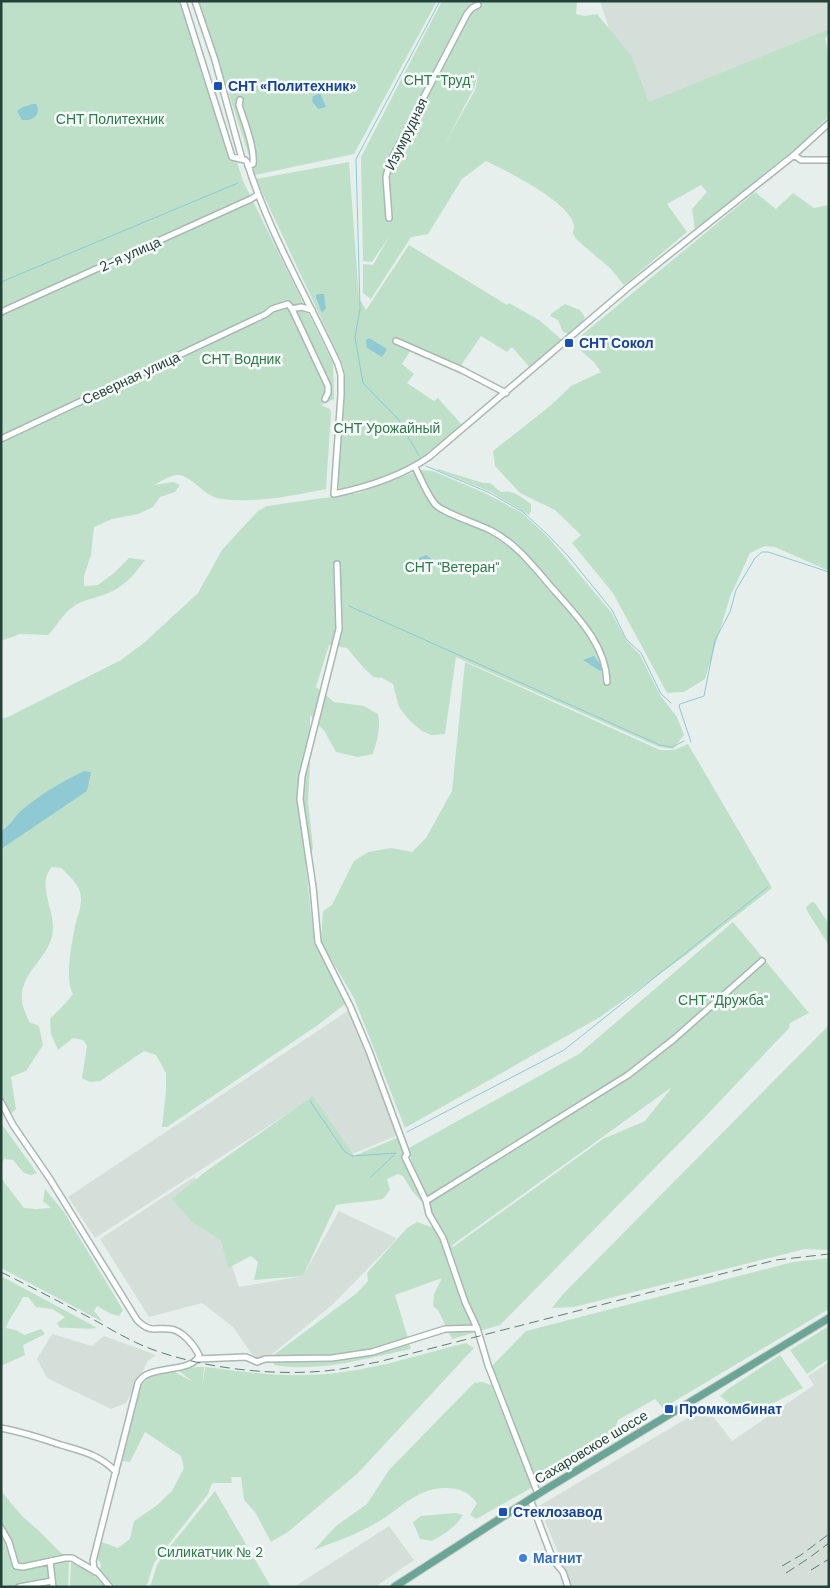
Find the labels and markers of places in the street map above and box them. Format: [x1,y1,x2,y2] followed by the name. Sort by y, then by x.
[228,77,357,95] place label: СНТ «Политехник»
[212,80,224,92] marker: СНТ «Политехник»
[579,334,654,352] place label: СНТ Сокол
[563,337,575,349] marker: СНТ Сокол
[679,1400,782,1418] place label: Промкомбинат
[663,1403,675,1415] marker: Промкомбинат
[513,1503,602,1521] place label: Стеклозавод
[497,1506,509,1518] marker: Стеклозавод
[533,1549,583,1567] place label: Магнит
[517,1552,529,1564] marker: Магнит

